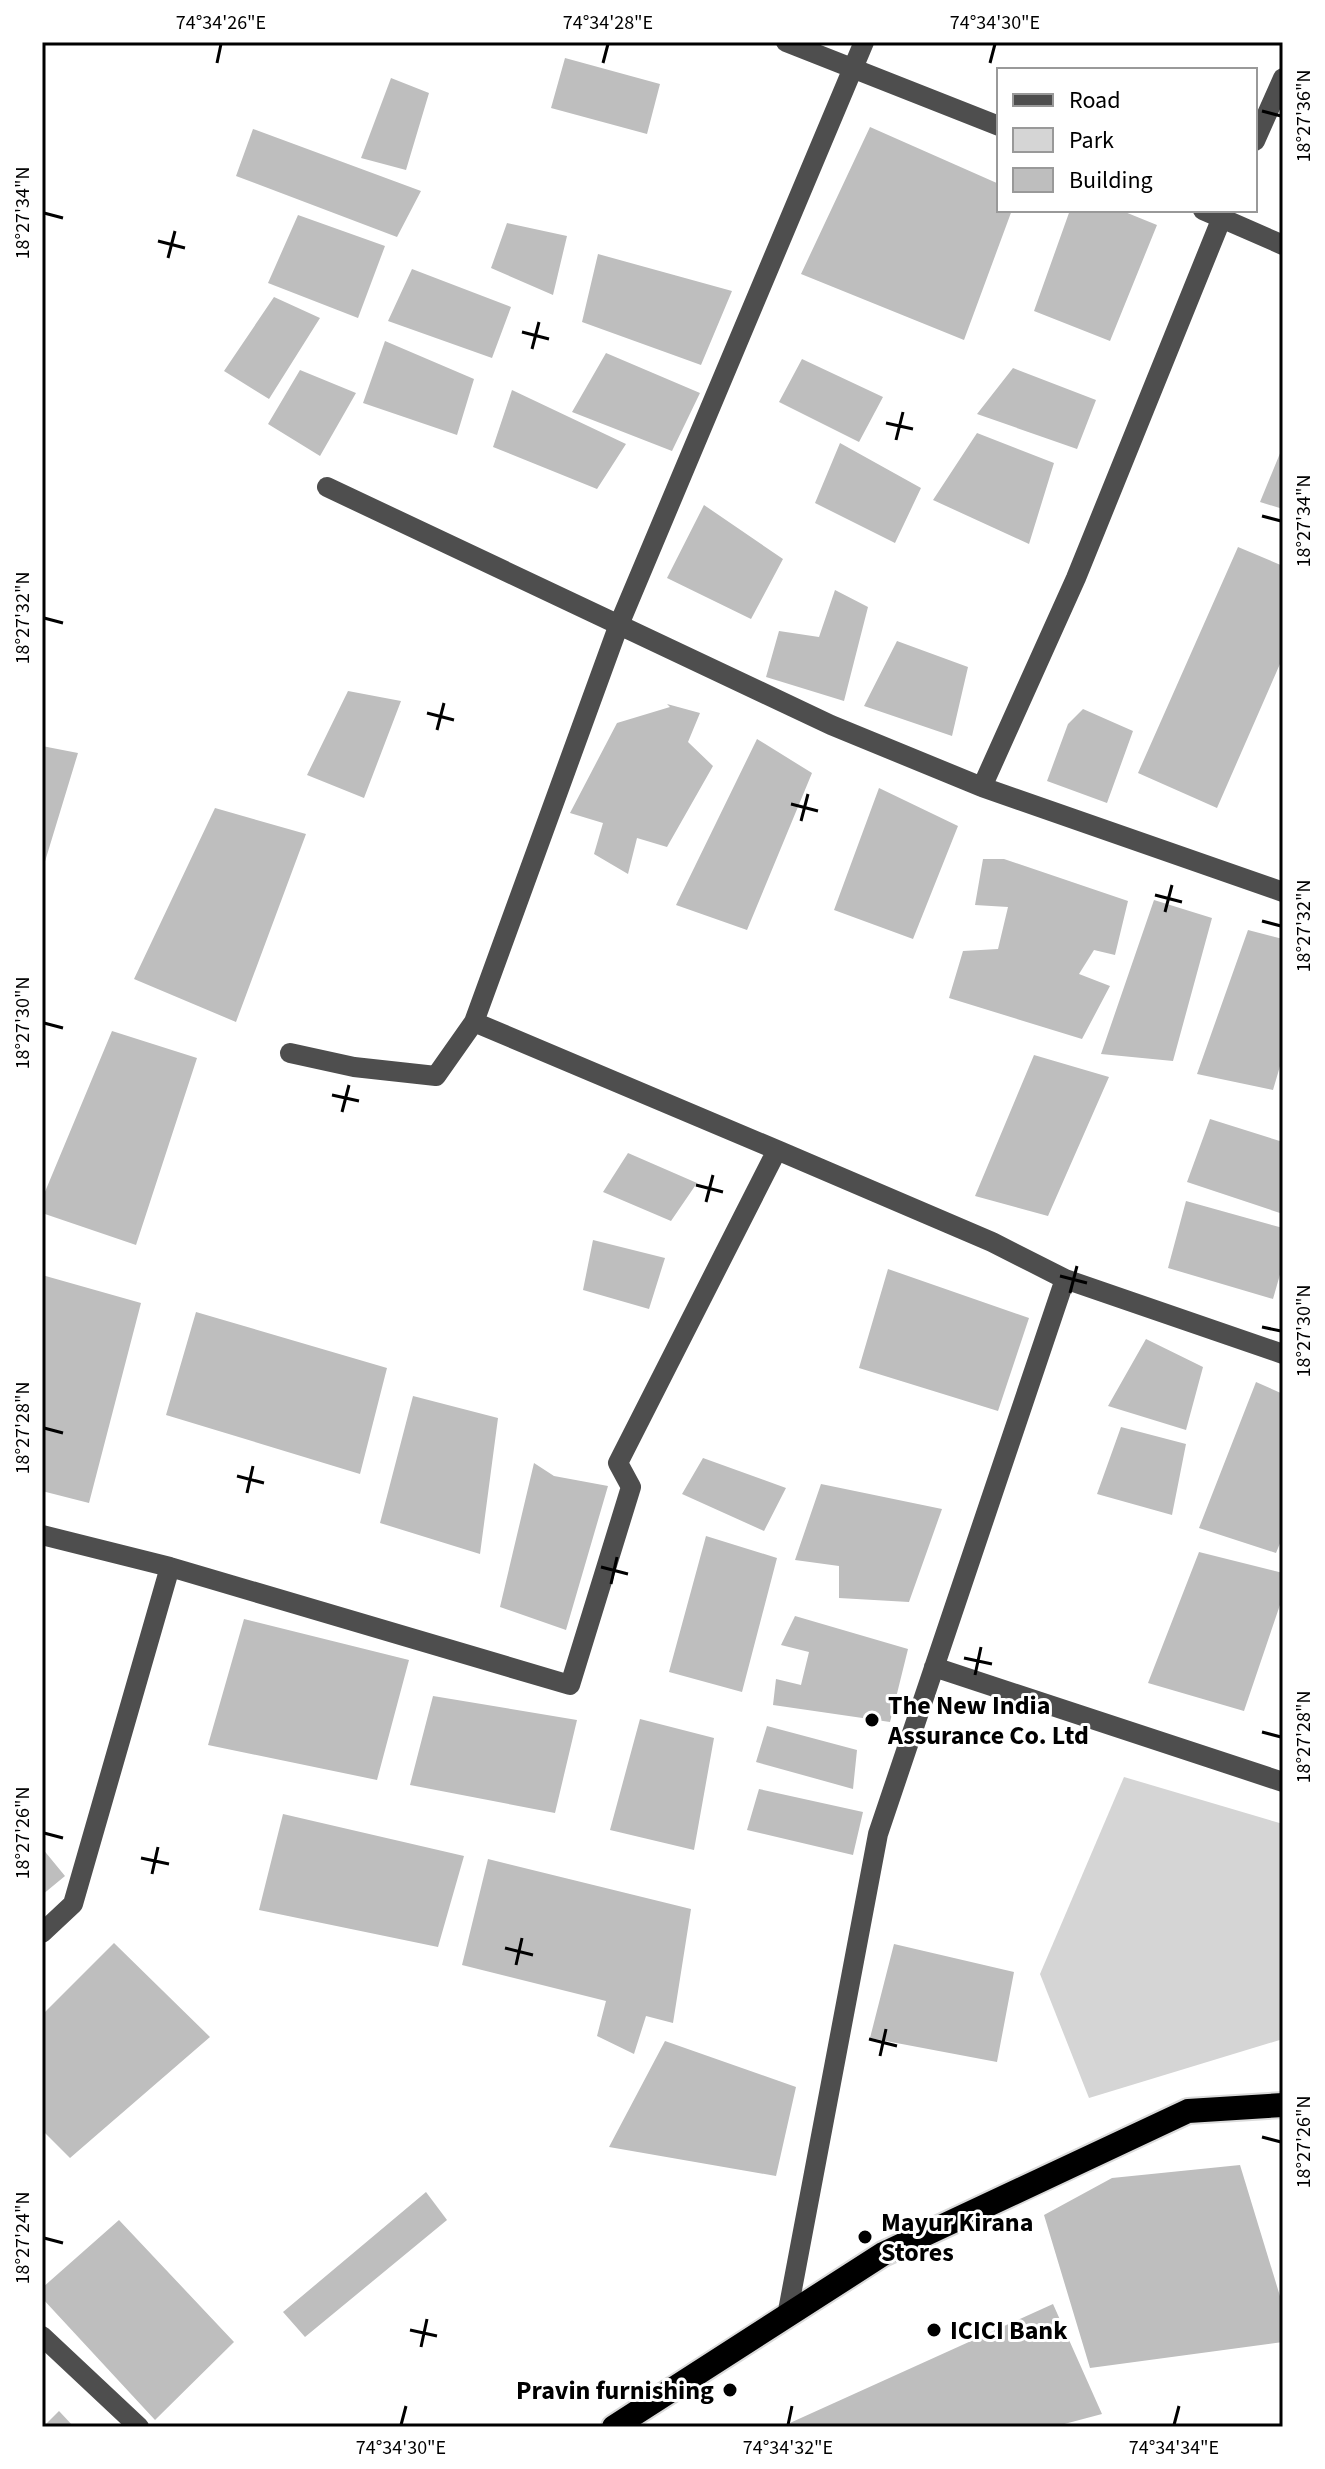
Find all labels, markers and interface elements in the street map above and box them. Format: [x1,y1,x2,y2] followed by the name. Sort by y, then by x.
[176,9,266,37] text: 74°34'26"E
[563,9,653,37] text: 74°34'28"E
[950,9,1040,37] text: 74°34'30"E
[997,68,1257,212] legend
[1290,70,1318,162] text: 18°27'36"N
[1069,83,1121,118] text: Road
[1069,123,1114,158] text: Park
[1069,163,1153,198] text: Building
[9,167,37,259] text: 18°27'34"N
[1290,475,1318,567] text: 18°27'34"N
[9,572,37,664] text: 18°27'32"N
[1290,880,1318,972] text: 18°27'32"N
[9,977,37,1069] text: 18°27'30"N
[1290,1285,1318,1377] text: 18°27'30"N
[9,1382,37,1474] text: 18°27'28"N
[887,1687,1089,1754] place label: The New India Assurance Co. Ltd
[1290,1691,1318,1783] text: 18°27'28"N
[863,1711,881,1729] marker: The New India Assurance Co. Ltd
[9,1787,37,1879] text: 18°27'26"N
[1290,2096,1318,2188] text: 18°27'26"N
[9,2192,37,2284] text: 18°27'24"N
[881,2204,1033,2271] place label: Mayur Kirana Stores
[856,2228,874,2246] marker: Mayur Kirana Stores
[950,2312,1068,2349] place label: ICICI Bank
[925,2321,943,2339] marker: ICICI Bank
[516,2372,714,2409] place label: Pravin furnishing
[721,2381,739,2399] marker: Pravin furnishing
[356,2434,446,2462] text: 74°34'30"E
[743,2434,833,2462] text: 74°34'32"E
[1129,2434,1219,2462] text: 74°34'34"E

